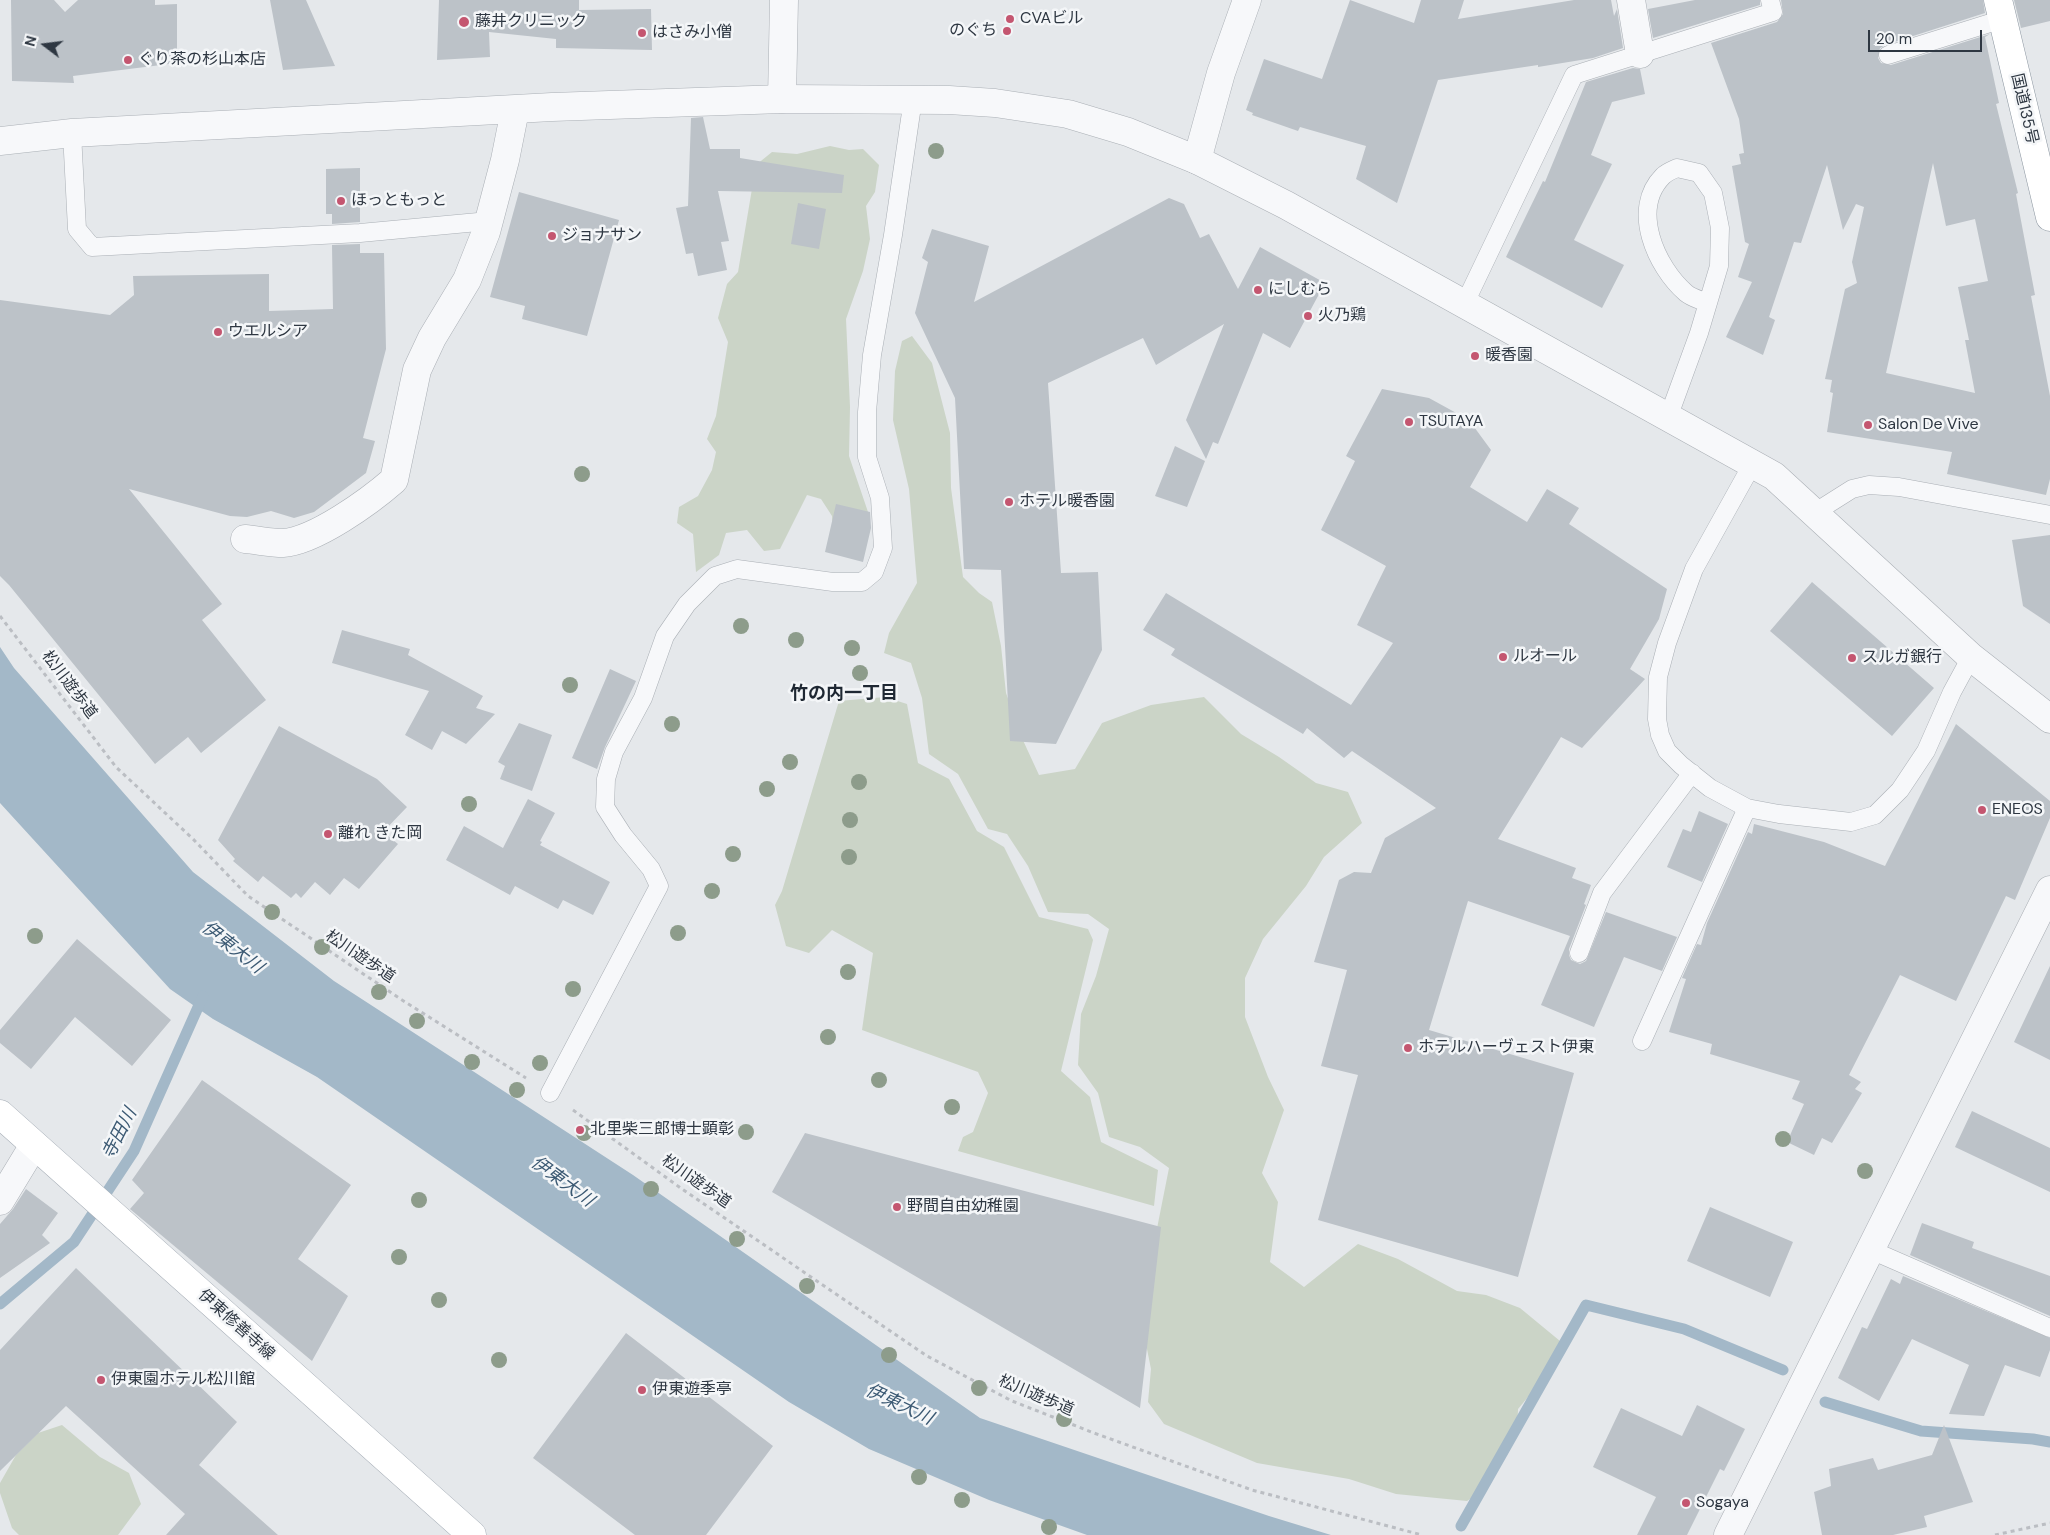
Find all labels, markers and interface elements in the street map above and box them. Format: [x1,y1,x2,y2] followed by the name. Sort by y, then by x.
[1020,9,1083,29] place label: CVAビル
[475,12,587,32] place label: 藤井クリニック
[1004,13,1016,25] marker: CVAビル
[457,15,471,29] marker: 藤井クリニック
[20,20,70,70] north arrow
[1870,20,1984,52] scale bar
[949,21,997,41] place label: のぐち
[652,23,732,43] place label: はさみ小僧
[1001,25,1013,37] marker: のぐち
[636,27,648,39] marker: はさみ小僧
[1876,29,1912,49] text: 20 m
[20,34,41,48] text: N
[138,50,266,70] place label: ぐり茶の杉山本店
[122,54,134,66] marker: ぐり茶の杉山本店
[2007,72,2041,146] street label: 国道135号
[351,191,447,211] place label: ほっともっと
[335,195,347,207] marker: ほっともっと
[562,226,642,246] place label: ジョナサン
[546,230,558,242] marker: ジョナサン
[1268,280,1332,300] place label: にしむら
[1252,284,1264,296] marker: にしむら
[1318,306,1366,326] place label: 火乃鶏
[1302,310,1314,322] marker: 火乃鶏
[228,322,308,342] place label: ウエルシア
[212,326,224,338] marker: ウエルシア
[1485,346,1533,366] place label: 暖香園
[1469,350,1481,362] marker: 暖香園
[1419,412,1483,432] place label: TSUTAYA
[1878,415,1978,435] place label: Salon De Vive
[1403,416,1415,428] marker: TSUTAYA
[1862,419,1874,431] marker: Salon De Vive
[1019,492,1115,512] place label: ホテル暖香園
[1003,496,1015,508] marker: ホテル暖香園
[37,647,101,723] street label: 松川遊歩道
[1513,647,1577,667] place label: ルオール
[1862,648,1942,668] place label: スルガ銀行
[1497,651,1509,663] marker: ルオール
[1846,652,1858,664] marker: スルガ銀行
[790,683,898,705] district label: 竹の内一丁目
[1992,800,2043,820] place label: ENEOS
[1976,804,1988,816] marker: ENEOS
[338,824,422,844] place label: 離れ きた岡
[322,828,334,840] marker: 離れ きた岡
[197,917,267,979] water label: 伊東大川
[321,927,399,987] street label: 松川遊歩道
[1418,1038,1594,1058] place label: ホテルハーヴェスト伊東
[1402,1042,1414,1054] marker: ホテルハーヴェスト伊東
[98,1105,142,1163] water label: 寺田川
[590,1120,734,1140] place label: 北里柴三郎博士顕彰
[574,1124,586,1136] marker: 北里柴三郎博士顕彰
[658,1151,734,1213] street label: 松川遊歩道
[527,1152,597,1212] water label: 伊東大川
[907,1197,1019,1217] place label: 野間自由幼稚園
[891,1201,903,1213] marker: 野間自由幼稚園
[194,1286,278,1364] street label: 伊東修善寺線
[111,1370,255,1390] place label: 伊東園ホテル松川館
[995,1372,1077,1420] street label: 松川遊歩道
[95,1374,107,1386] marker: 伊東園ホテル松川館
[652,1380,732,1400] place label: 伊東遊季亭
[862,1380,936,1430] water label: 伊東大川
[636,1384,648,1396] marker: 伊東遊季亭
[1696,1493,1749,1513] place label: Sogaya
[1680,1497,1692,1509] marker: Sogaya

